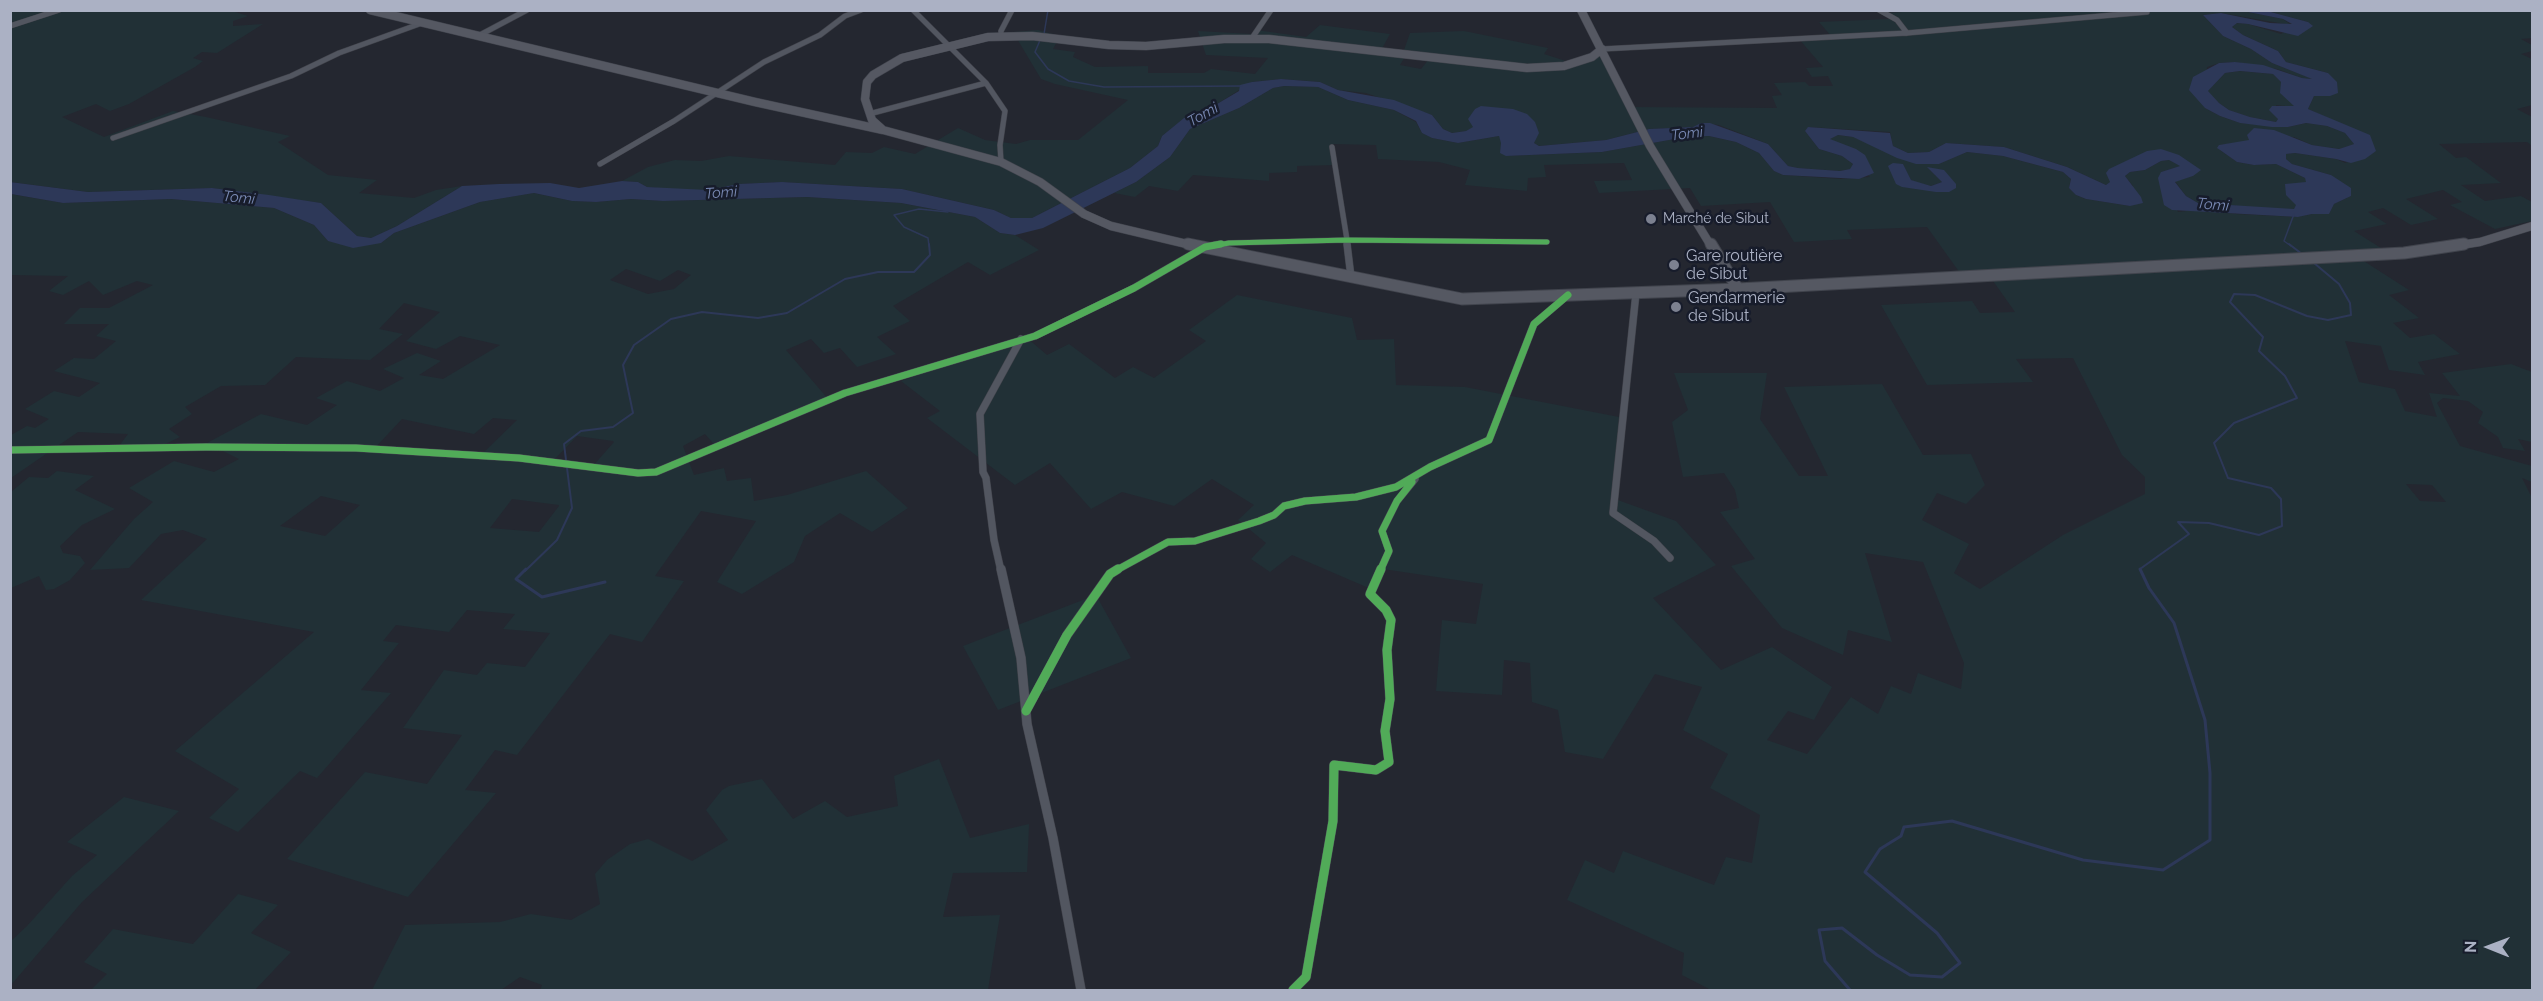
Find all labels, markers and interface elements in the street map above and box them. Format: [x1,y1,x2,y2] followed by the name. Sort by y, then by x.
[1185,99,1221,131] water label: Tomi
[1670,123,1704,145] water label: Tomi
[704,183,738,203] water label: Tomi
[222,187,256,209] water label: Tomi
[2196,195,2230,215] water label: Tomi
[1663,211,1769,227] place label: Marché de Sibut
[1644,212,1658,226] marker: Marché de Sibut
[1686,246,1782,284] place label: Gare routière de Sibut
[1667,258,1681,272] marker: Gare routière de Sibut
[1688,288,1785,326] place label: Gendarmerie de Sibut
[1669,300,1683,314] marker: Gendarmerie de Sibut
[2459,917,2519,977] north arrow
[2461,940,2480,953] text: N

